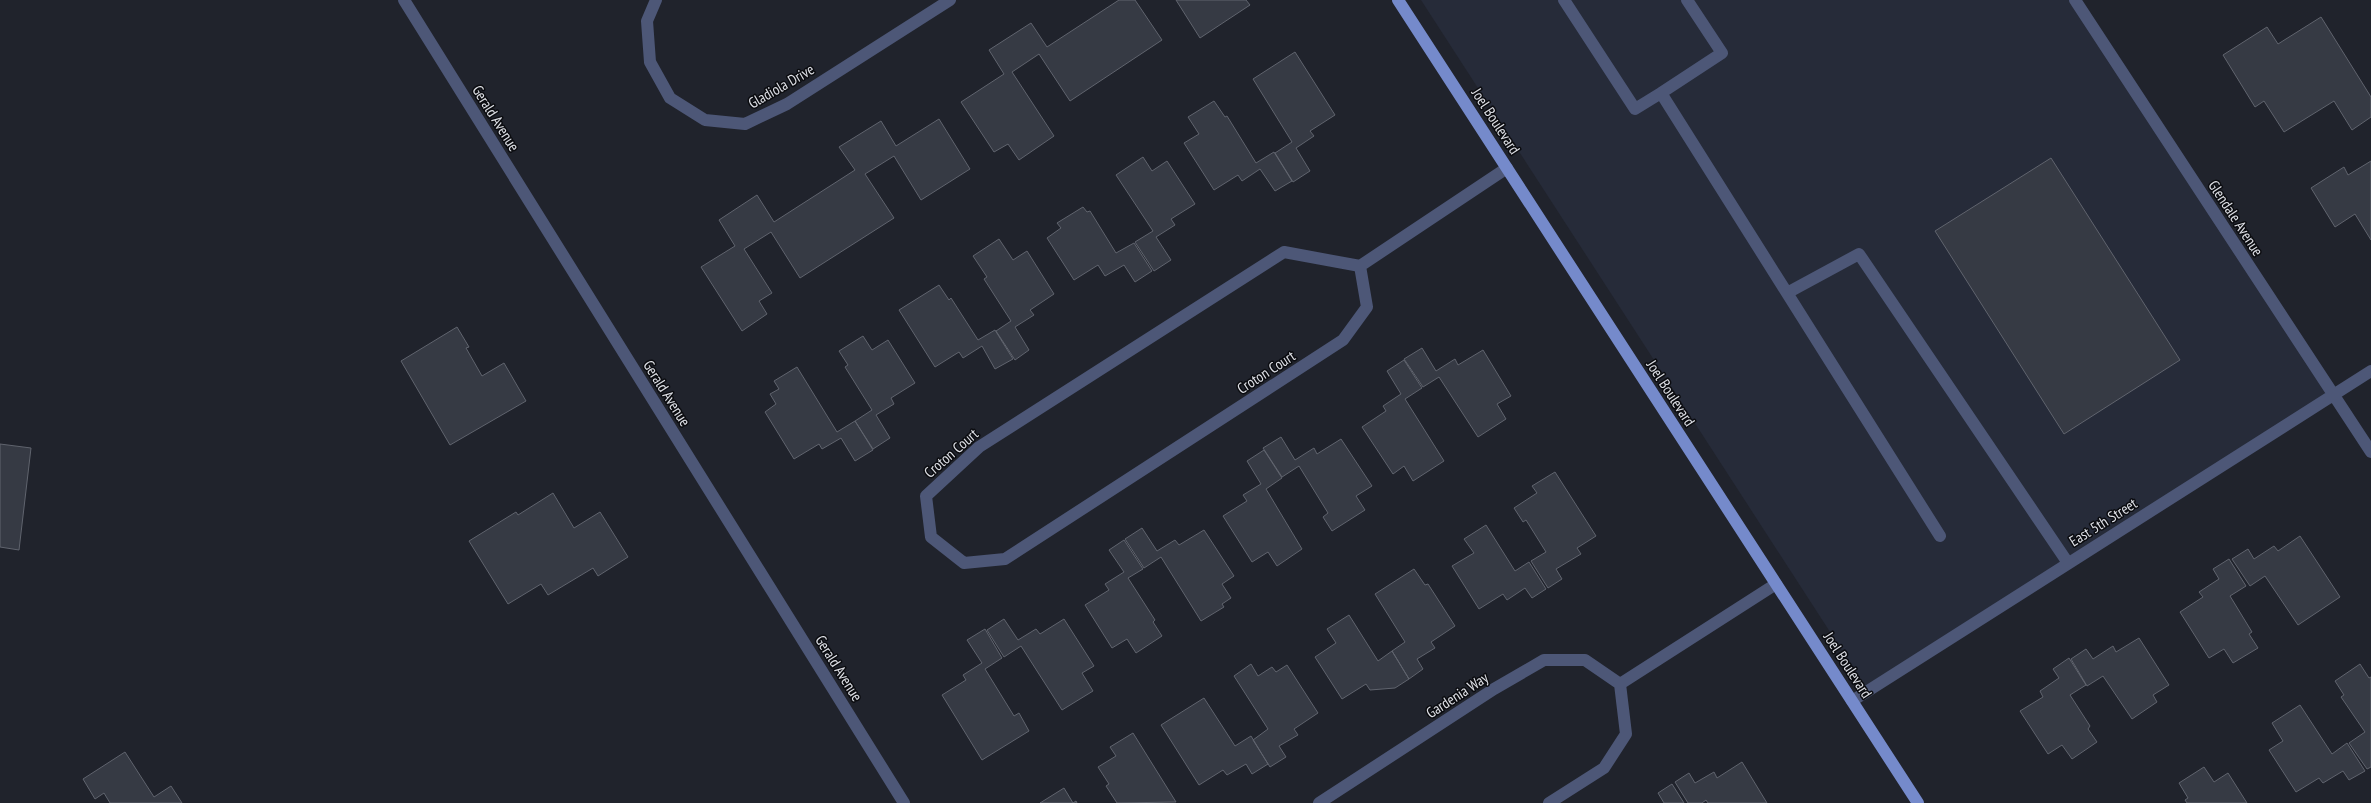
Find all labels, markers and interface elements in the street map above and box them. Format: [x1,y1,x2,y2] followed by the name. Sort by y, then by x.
[745,60,817,112] street label: Gladiola Drive
[468,81,524,155] street label: Gerald Avenue
[1467,84,1524,158] street label: Joel Boulevard
[2204,177,2268,259] street label: Glendale Avenue
[1233,346,1299,398] street label: Croton Court
[639,356,695,430] street label: Gerald Avenue
[1642,356,1699,430] street label: Joel Boulevard
[920,424,982,482] street label: Croton Court
[2066,494,2140,550] street label: East 5th Street
[1819,628,1876,702] street label: Joel Boulevard
[811,631,867,705] street label: Gerald Avenue
[1422,668,1492,722] street label: Gardenia Way

